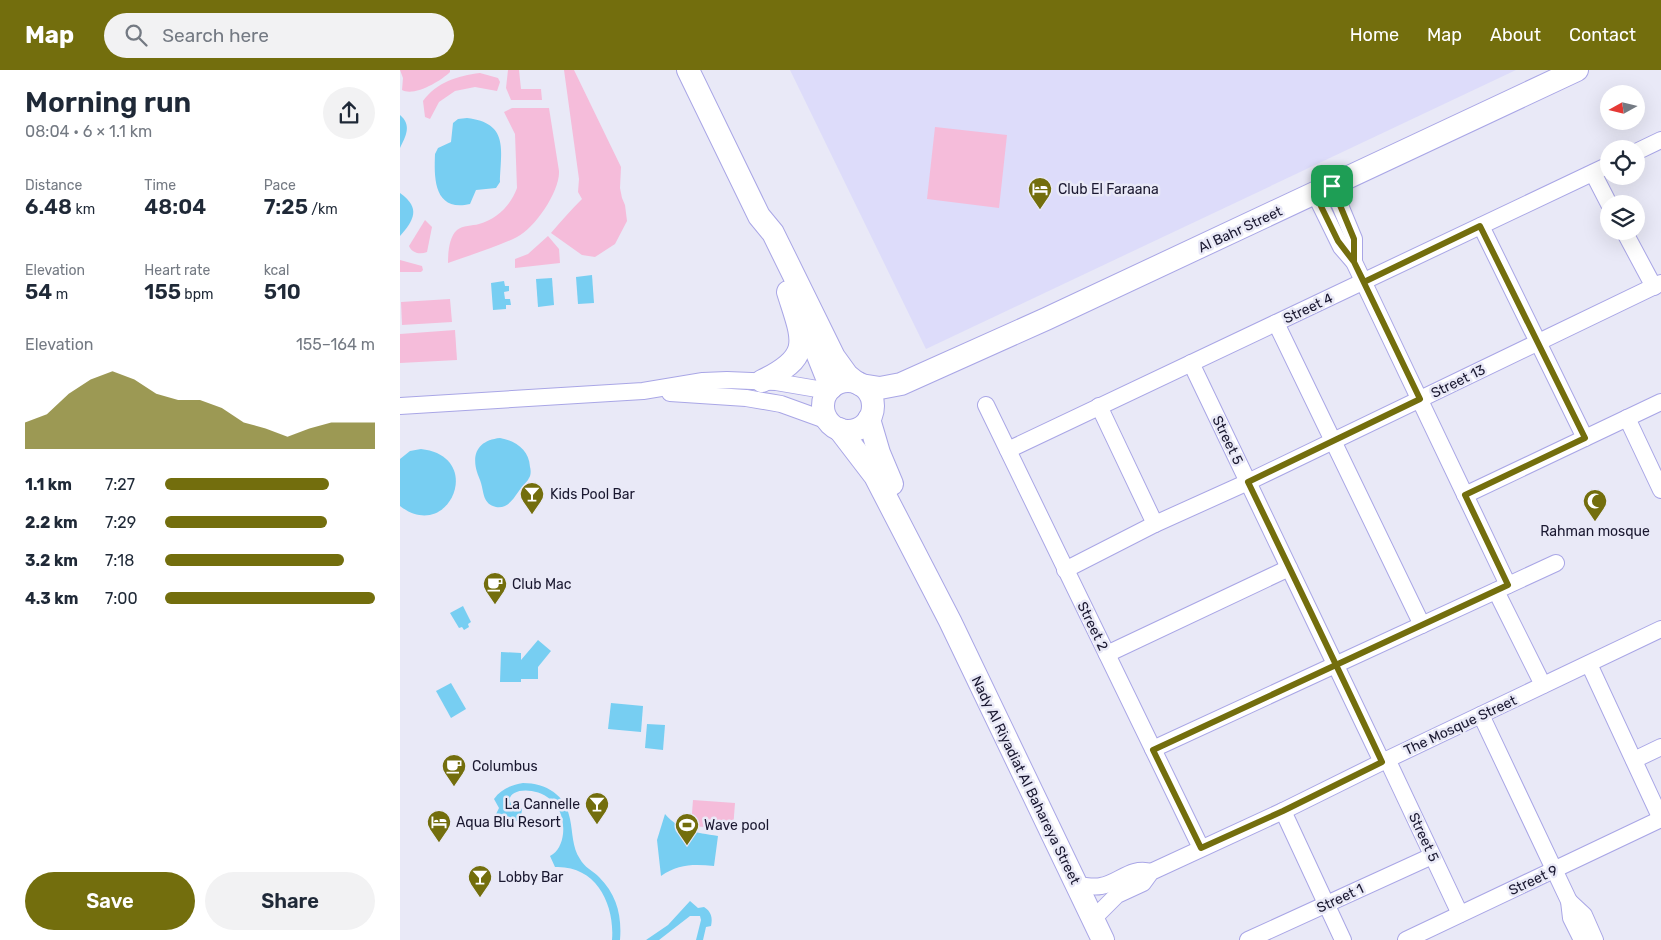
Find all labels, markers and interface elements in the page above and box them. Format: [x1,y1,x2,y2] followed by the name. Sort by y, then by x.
[104,13,454,58] search box
[25,21,74,49] text: Map
[122,21,150,49] icon: search
[162,24,269,47] text: Search here
[1350,24,1399,46] text: Home
[1427,24,1462,46] text: Map
[1490,24,1541,46] text: About
[1569,24,1636,46] text: Contact
[1600,85,1645,130] north arrow
[1600,85,1645,240] map controls
[25,86,191,119] text: Morning run
[323,87,375,139] button: share
[25,122,152,141] text: 08:04 · 6 × 1.1 km
[1600,140,1645,185] button: locate
[1311,165,1353,207] pin
[1318,172,1346,200] icon: arrive
[1027,176,1053,210] hotel icon: Club El Faraana
[25,177,82,194] text: Distance
[144,177,176,194] text: Time
[264,177,296,194] text: Pace
[1058,181,1159,198] place label: Club El Faraana
[25,194,72,219] text: 6.48
[144,194,206,219] text: 48:04
[264,194,308,219] text: 7:25
[1600,195,1645,240] button: layers
[72,201,95,218] text: km
[308,201,338,218] text: /km
[1196,202,1285,256] street label: Al Bahr Street
[25,262,85,279] text: Elevation
[144,262,210,279] text: Heart rate
[264,262,289,279] text: kcal
[25,279,52,304] text: 54
[144,279,181,304] text: 155
[264,279,301,304] text: 510
[52,286,68,303] text: m
[181,286,214,303] text: bpm
[1281,290,1336,327] street label: Street 4
[25,335,94,354] text: Elevation
[296,335,375,354] text: 155–164 m
[1428,361,1488,402] street label: Street 13
[1208,413,1247,467] street label: Street 5
[25,475,72,494] text: 1.1 km
[105,475,135,494] text: 7:27
[519,481,545,515] bar icon: Kids Pool Bar
[550,486,636,503] place label: Kids Pool Bar
[1582,488,1608,522] mosque icon: Rahman mosque
[25,513,78,532] text: 2.2 km
[105,513,136,532] text: 7:29
[1540,523,1650,540] place label: Rahman mosque
[25,551,78,570] text: 3.2 km
[105,551,134,570] text: 7:18
[482,571,508,605] cafe icon: Club Mac
[512,576,572,593] place label: Club Mac
[25,589,78,608] text: 4.3 km
[105,589,138,608] text: 7:00
[1073,599,1112,653] street label: Street 2
[968,673,1084,888] street label: Nady Al Riyadiat Al Bahareya Street
[1401,692,1520,759] street label: The Mosque Street
[441,753,467,787] cafe icon: Columbus
[472,758,538,775] place label: Columbus
[584,791,610,825] bar icon: La Cannelle
[504,796,580,813] place label: La Cannelle
[426,809,452,843] hotel icon: Aqua Blu Resort
[1405,810,1442,864] street label: Street 5
[674,812,700,846] sports icon: Wave pool
[456,814,561,831] place label: Aqua Blu Resort
[704,817,769,834] place label: Wave pool
[1506,862,1560,899] street label: Street 9
[467,864,493,898] bar icon: Lobby Bar
[498,869,564,886] place label: Lobby Bar
[25,872,195,930] button: Save
[205,872,375,930] button: Share
[1314,880,1366,917] street label: Street 1

